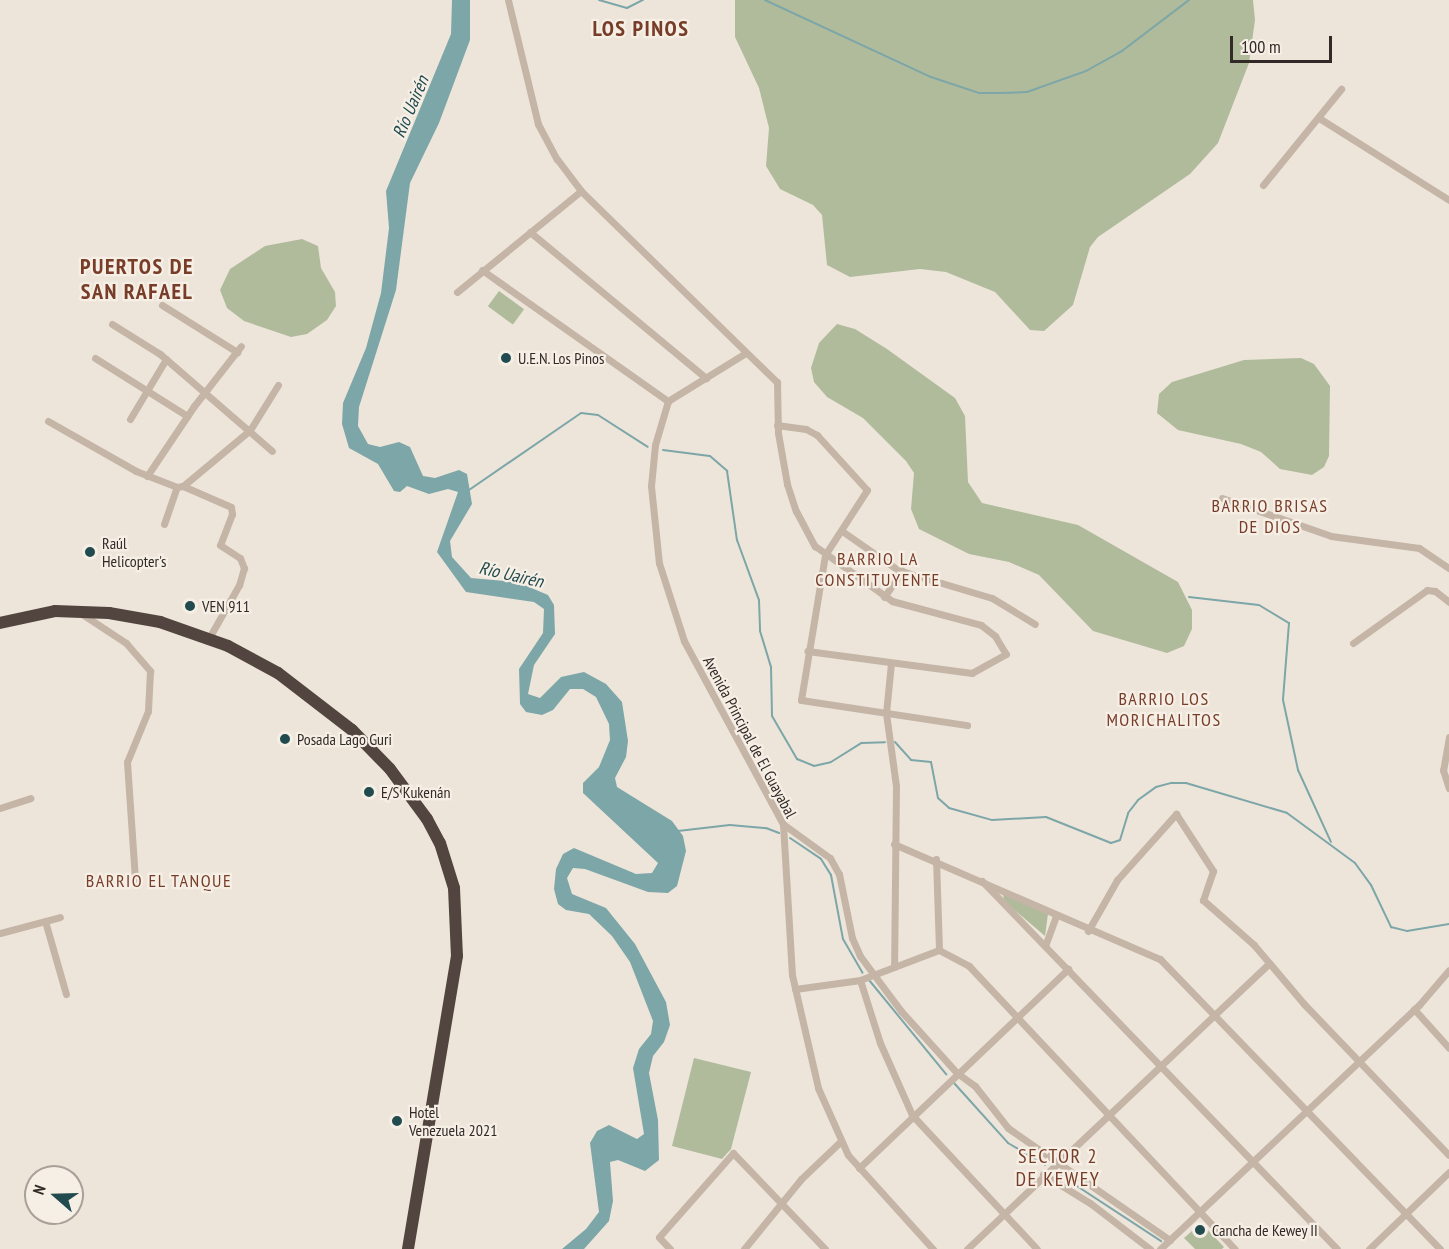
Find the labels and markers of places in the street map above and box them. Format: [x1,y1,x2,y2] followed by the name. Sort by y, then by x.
[518,348,605,368] place label: U.E.N. Los Pinos
[499,351,513,365] marker: U.E.N. Los Pinos
[102,533,166,571] place label: Raúl Helicopter's
[83,545,97,559] marker: Raúl Helicopter's
[202,596,250,616] place label: VEN 911
[183,599,197,613] marker: VEN 911
[297,729,392,749] place label: Posada Lago Guri
[278,732,292,746] marker: Posada Lago Guri
[381,782,450,802] place label: E/S Kukenán
[362,785,376,799] marker: E/S Kukenán
[409,1102,497,1140] place label: Hotel Venezuela 2021
[390,1114,404,1128] marker: Hotel Venezuela 2021
[1212,1220,1318,1240] place label: Cancha de Kewey II
[1193,1223,1207,1237] marker: Cancha de Kewey II

